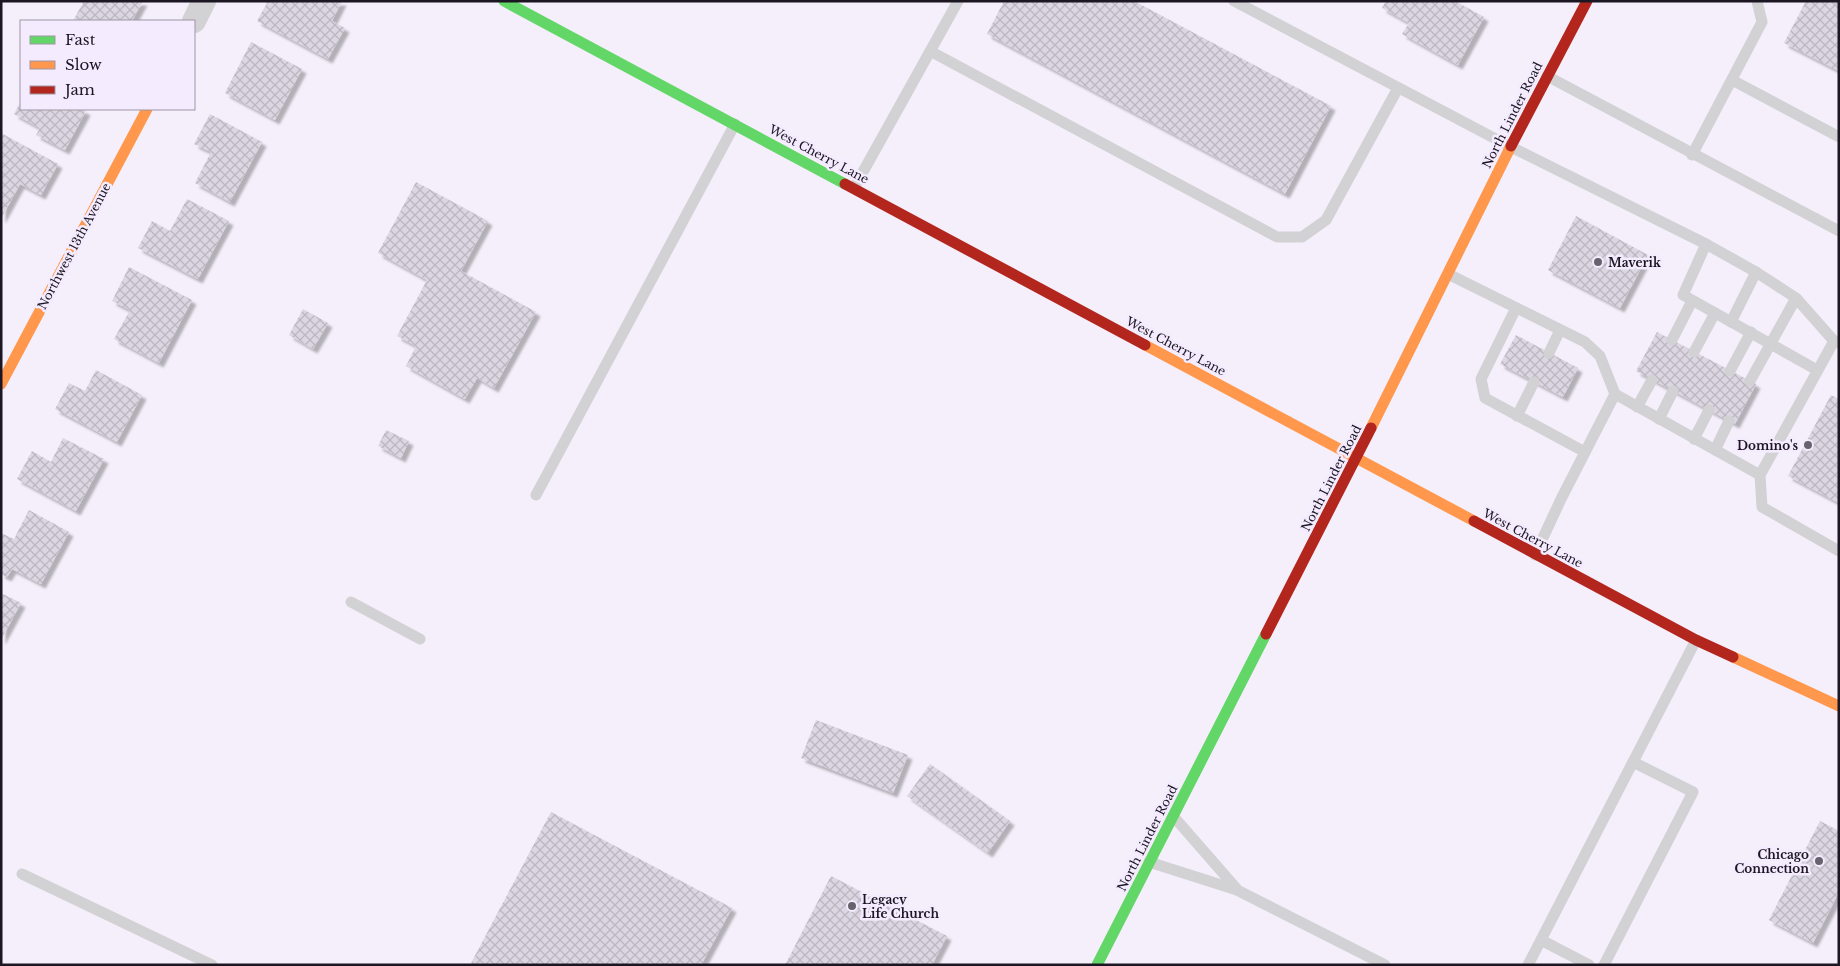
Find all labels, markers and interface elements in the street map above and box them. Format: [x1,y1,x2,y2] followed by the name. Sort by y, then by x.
[20,20,195,110] legend
[65,30,96,49] text: Fast
[65,55,102,74] text: Slow
[1479,59,1545,171] street label: North Linder Road
[63,80,95,99] text: Jam
[766,121,872,187] street label: West Cherry Lane
[34,180,114,312] street label: Northwest 13th Avenue
[1608,255,1662,270] place label: Maverik
[1592,256,1604,268] marker: Maverik
[1123,313,1229,379] street label: West Cherry Lane
[1298,422,1364,534] street label: North Linder Road
[1737,438,1798,453] place label: Domino's
[1802,439,1814,451] marker: Domino's
[1480,505,1586,571] street label: West Cherry Lane
[1114,782,1180,894] street label: North Linder Road
[1734,847,1809,876] place label: Chicago Connection
[1813,855,1825,867] marker: Chicago Connection
[862,892,939,921] place label: Legacy Life Church
[846,900,858,912] marker: Legacy Life Church

